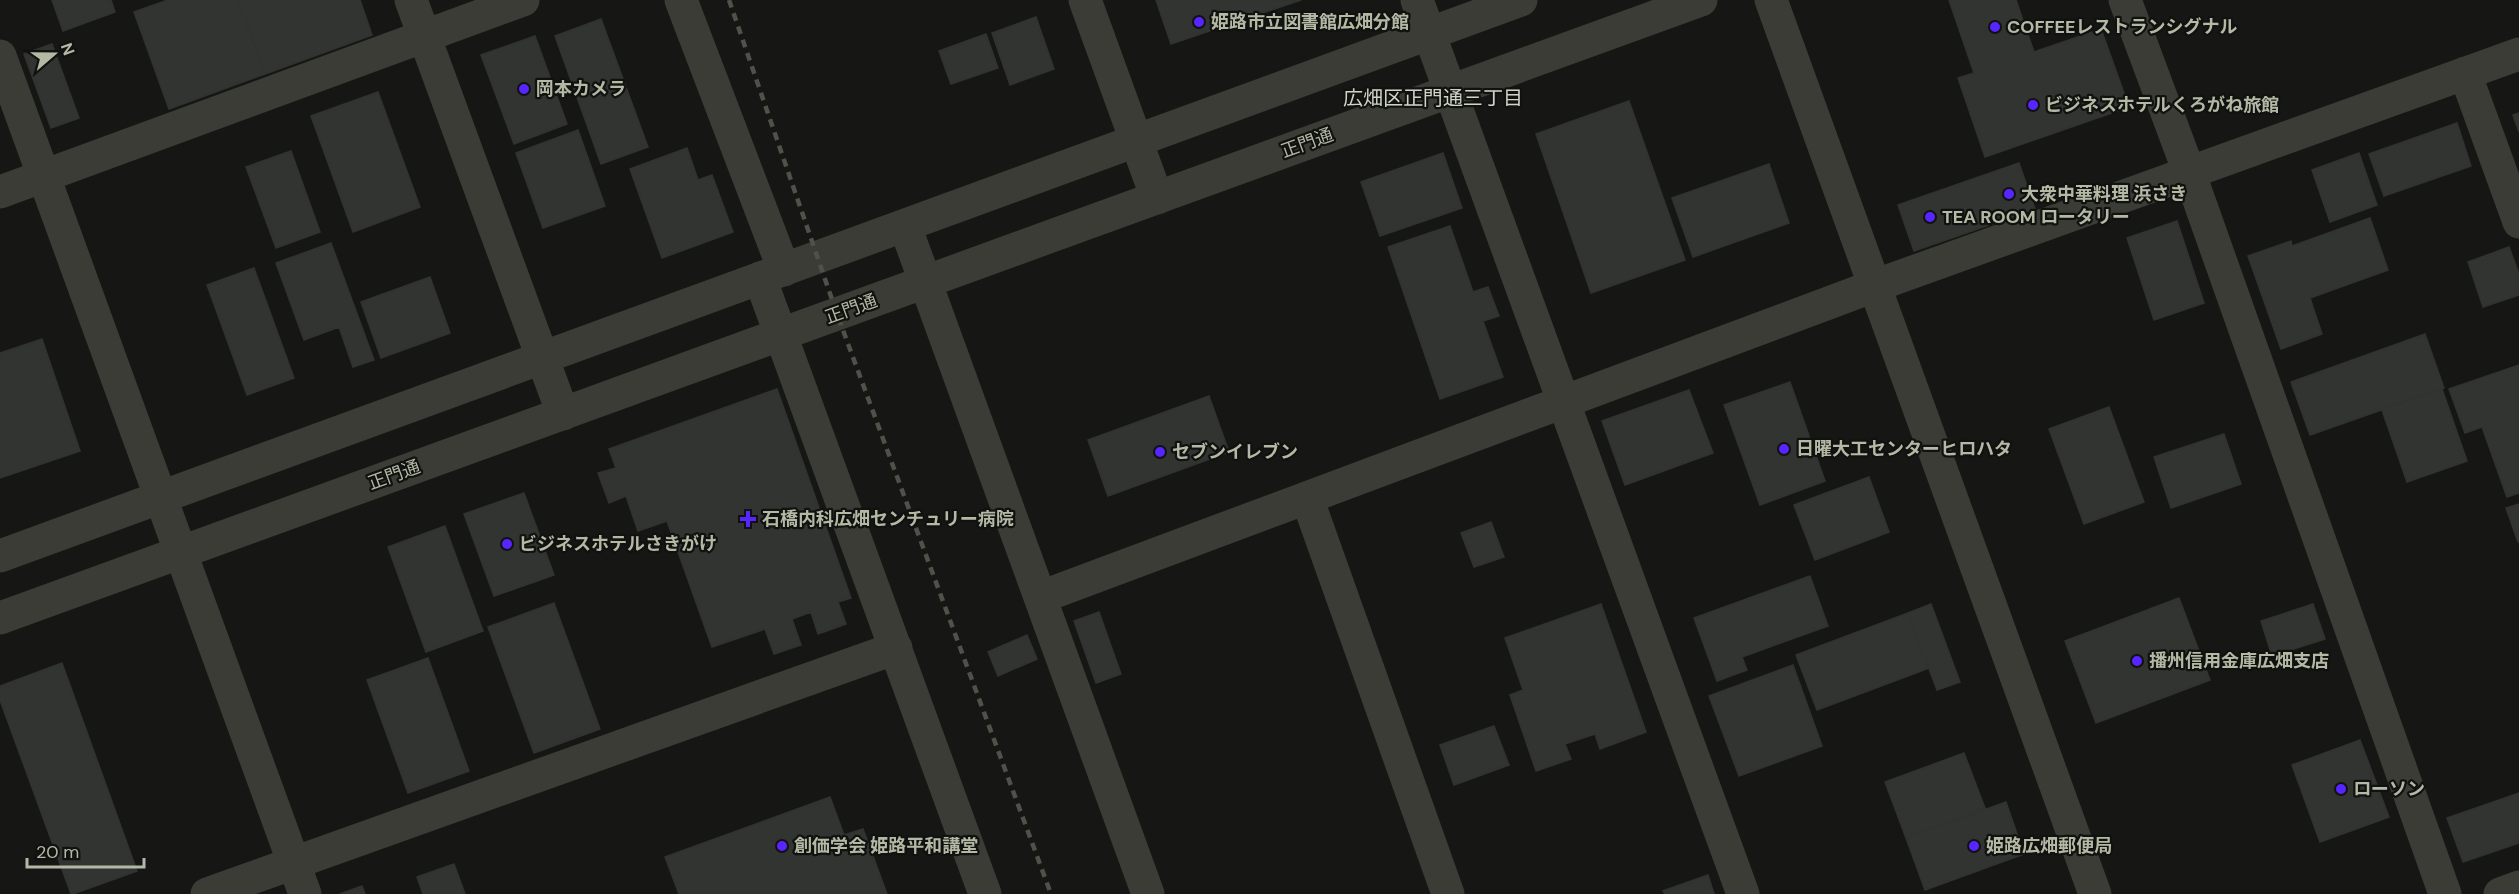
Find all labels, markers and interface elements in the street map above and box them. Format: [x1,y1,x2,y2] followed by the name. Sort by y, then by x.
[1211,10,1409,34] place label: 姫路市立図書館広畑分館
[1192,15,1206,29] marker: 姫路市立図書館広畑分館
[2007,15,2237,39] place label: COFFEEレストランシグナル
[1988,20,2002,34] marker: COFFEEレストランシグナル
[24,24,84,84] north arrow
[56,40,79,58] text: N
[536,77,626,101] place label: 岡本カメラ
[517,82,531,96] marker: 岡本カメラ
[1343,85,1523,111] district label: 広畑区正門通三丁目
[2045,93,2279,117] place label: ビジネスホテルくろがね旅館
[2026,98,2040,112] marker: ビジネスホテルくろがね旅館
[1278,122,1336,164] street label: 正門通
[2021,182,2187,206] place label: 大衆中華料理 浜さき
[2002,187,2016,201] marker: 大衆中華料理 浜さき
[1942,205,2130,229] place label: TEA ROOM ロータリー
[1923,210,1937,224] marker: TEA ROOM ロータリー
[822,288,880,330] street label: 正門通
[1796,437,2012,461] place label: 日曜大工センターヒロハタ
[1172,440,1298,464] place label: セブンイレブン
[1777,442,1791,456] marker: 日曜大工センターヒロハタ
[1153,445,1167,459] marker: セブンイレブン
[365,454,423,496] street label: 正門通
[762,507,1014,531] place label: 石橋内科広畑センチュリー病院
[739,510,757,528] marker: 石橋内科広畑センチュリー病院
[519,532,717,556] place label: ビジネスホテルさきがけ
[500,537,514,551] marker: ビジネスホテルさきがけ
[2149,649,2329,673] place label: 播州信用金庫広畑支店
[2130,654,2144,668] marker: 播州信用金庫広畑支店
[2353,777,2425,801] place label: ローソン
[2334,782,2348,796] marker: ローソン
[27,831,144,869] scale bar
[794,834,978,858] place label: 創価学会 姫路平和講堂
[1986,834,2112,858] place label: 姫路広畑郵便局
[775,839,789,853] marker: 創価学会 姫路平和講堂
[1967,839,1981,853] marker: 姫路広畑郵便局
[36,840,79,864] text: 20 m

